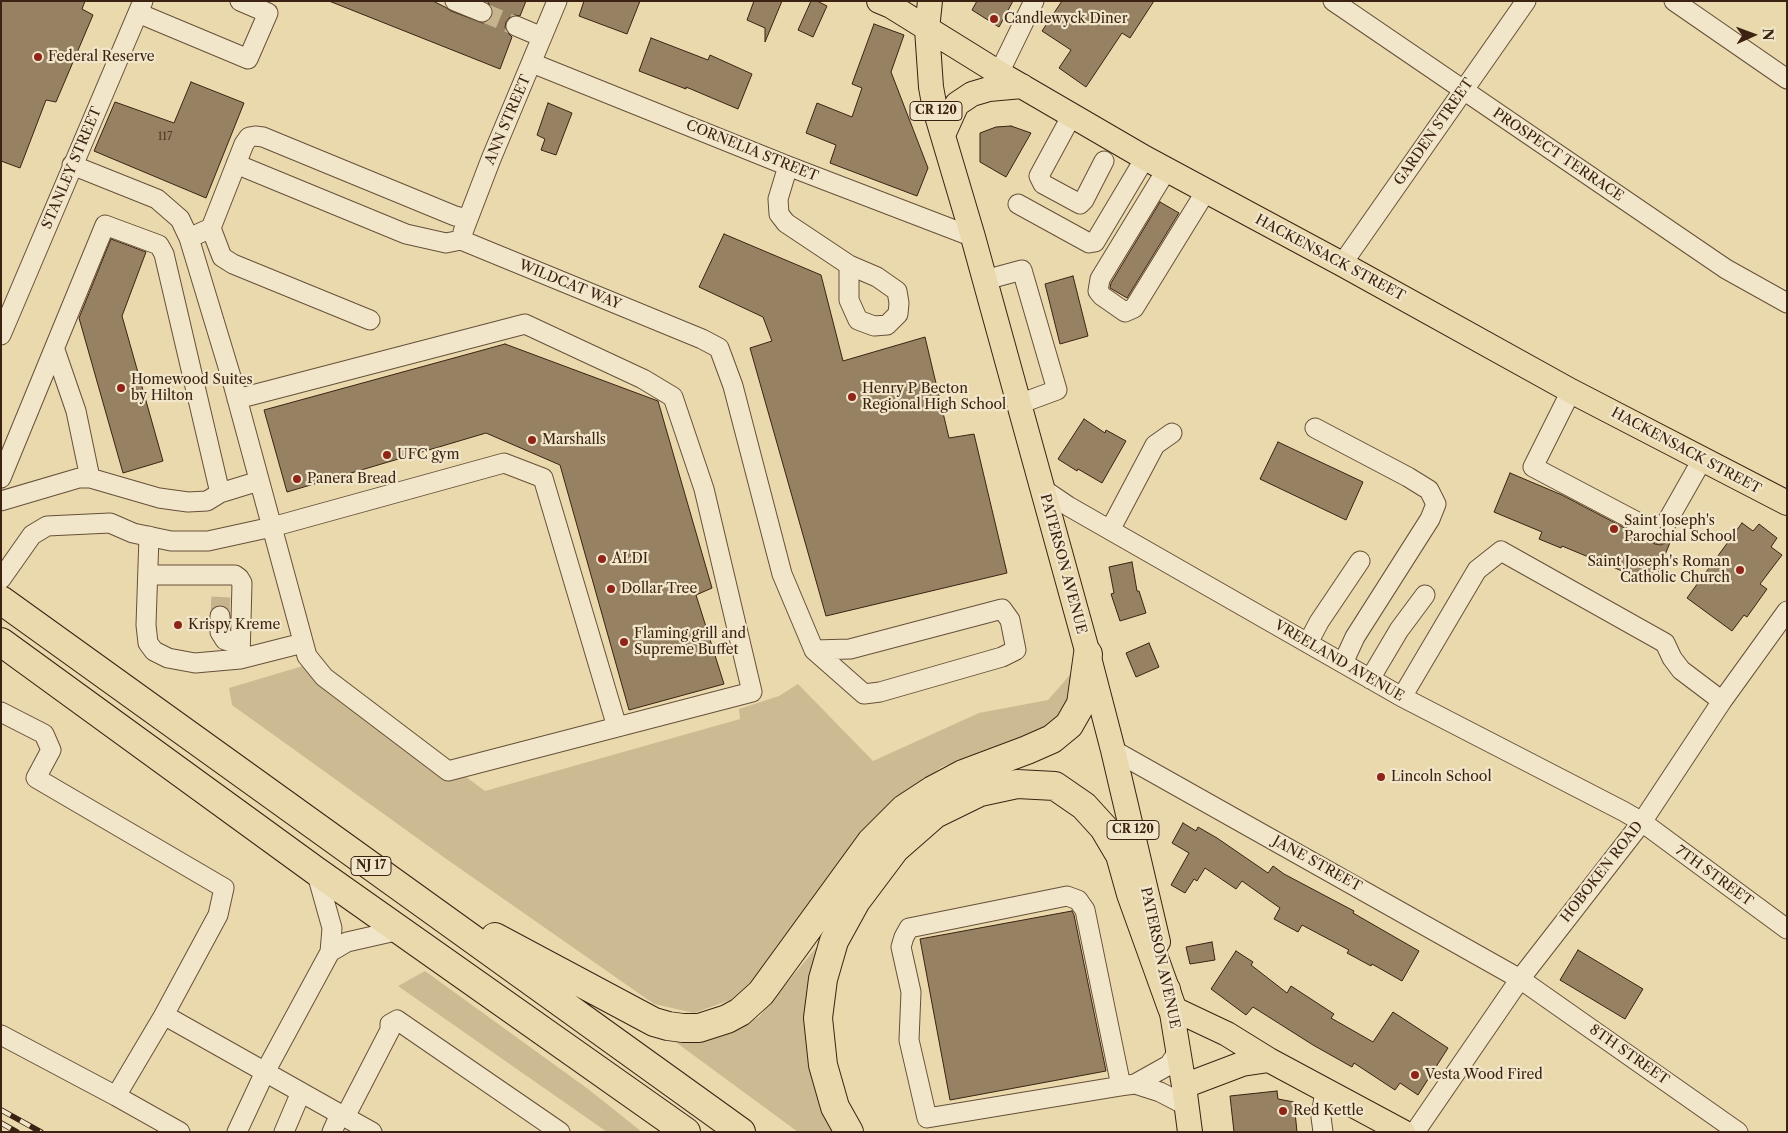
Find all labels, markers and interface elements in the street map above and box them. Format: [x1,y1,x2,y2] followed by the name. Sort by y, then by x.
[1728,10,1778,60] north arrow
[1004,11,1128,27] place label: Candlewyck Diner
[988,13,1000,25] marker: Candlewyck Diner
[1759,28,1777,41] text: N
[48,49,155,65] place label: Federal Reserve
[32,51,44,63] marker: Federal Reserve
[481,72,535,168] street label: ANN STREET
[1391,75,1477,189] street label: GARDEN STREET
[910,102,962,120] road number: CR 120
[39,104,105,232] street label: STANLEY STREET
[1489,105,1627,205] street label: PROSPECT TERRACE
[683,117,821,185] street label: CORNELIA STREET
[158,130,172,144] house number: 117
[1252,211,1408,305] street label: HACKENSACK STREET
[516,257,624,313] street label: WILDCAT WAY
[131,372,253,404] place label: Homewood Suites by Hilton
[862,381,1006,414] place label: Henry P Becton Regional High School
[115,382,127,394] marker: Homewood Suites by Hilton
[846,391,858,403] marker: Henry P Becton Regional High School
[1608,404,1764,498] street label: HACKENSACK STREET
[542,432,606,448] place label: Marshalls
[526,434,538,446] marker: Marshalls
[397,447,460,463] place label: UFC gym
[381,449,393,461] marker: UFC gym
[307,471,396,487] place label: Panera Bread
[291,473,303,485] marker: Panera Bread
[1036,492,1090,636] street label: PATERSON AVENUE
[1624,513,1736,546] place label: Saint Joseph's Parochial School
[1608,523,1620,535] marker: Saint Joseph's Parochial School
[612,551,648,567] place label: ALDI
[596,553,608,565] marker: ALDI
[1587,554,1730,586] place label: Saint Joseph's Roman Catholic Church
[1734,564,1746,576] marker: Saint Joseph's Roman Catholic Church
[621,581,697,597] place label: Dollar Tree
[605,583,617,595] marker: Dollar Tree
[188,617,280,633] place label: Krispy Kreme
[1271,617,1407,705] street label: VREELAND AVENUE
[172,619,184,631] marker: Krispy Kreme
[634,626,746,658] place label: Flaming grill and Supreme Buffet
[618,636,630,648] marker: Flaming grill and Supreme Buffet
[1391,769,1492,785] place label: Lincoln School
[1375,771,1387,783] marker: Lincoln School
[1557,818,1647,926] street label: HOBOKEN ROAD
[1107,820,1159,840] road number: CR 120
[1270,833,1364,895] street label: JANE STREET
[1672,842,1756,910] street label: 7TH STREET
[351,856,391,876] road number: NJ 17
[1137,886,1183,1030] street label: PATERSON AVENUE
[1586,1021,1672,1089] street label: 8TH STREET
[1425,1067,1543,1083] place label: Vesta Wood Fired
[1409,1069,1421,1081] marker: Vesta Wood Fired
[1293,1103,1364,1119] place label: Red Kettle
[1277,1105,1289,1117] marker: Red Kettle

